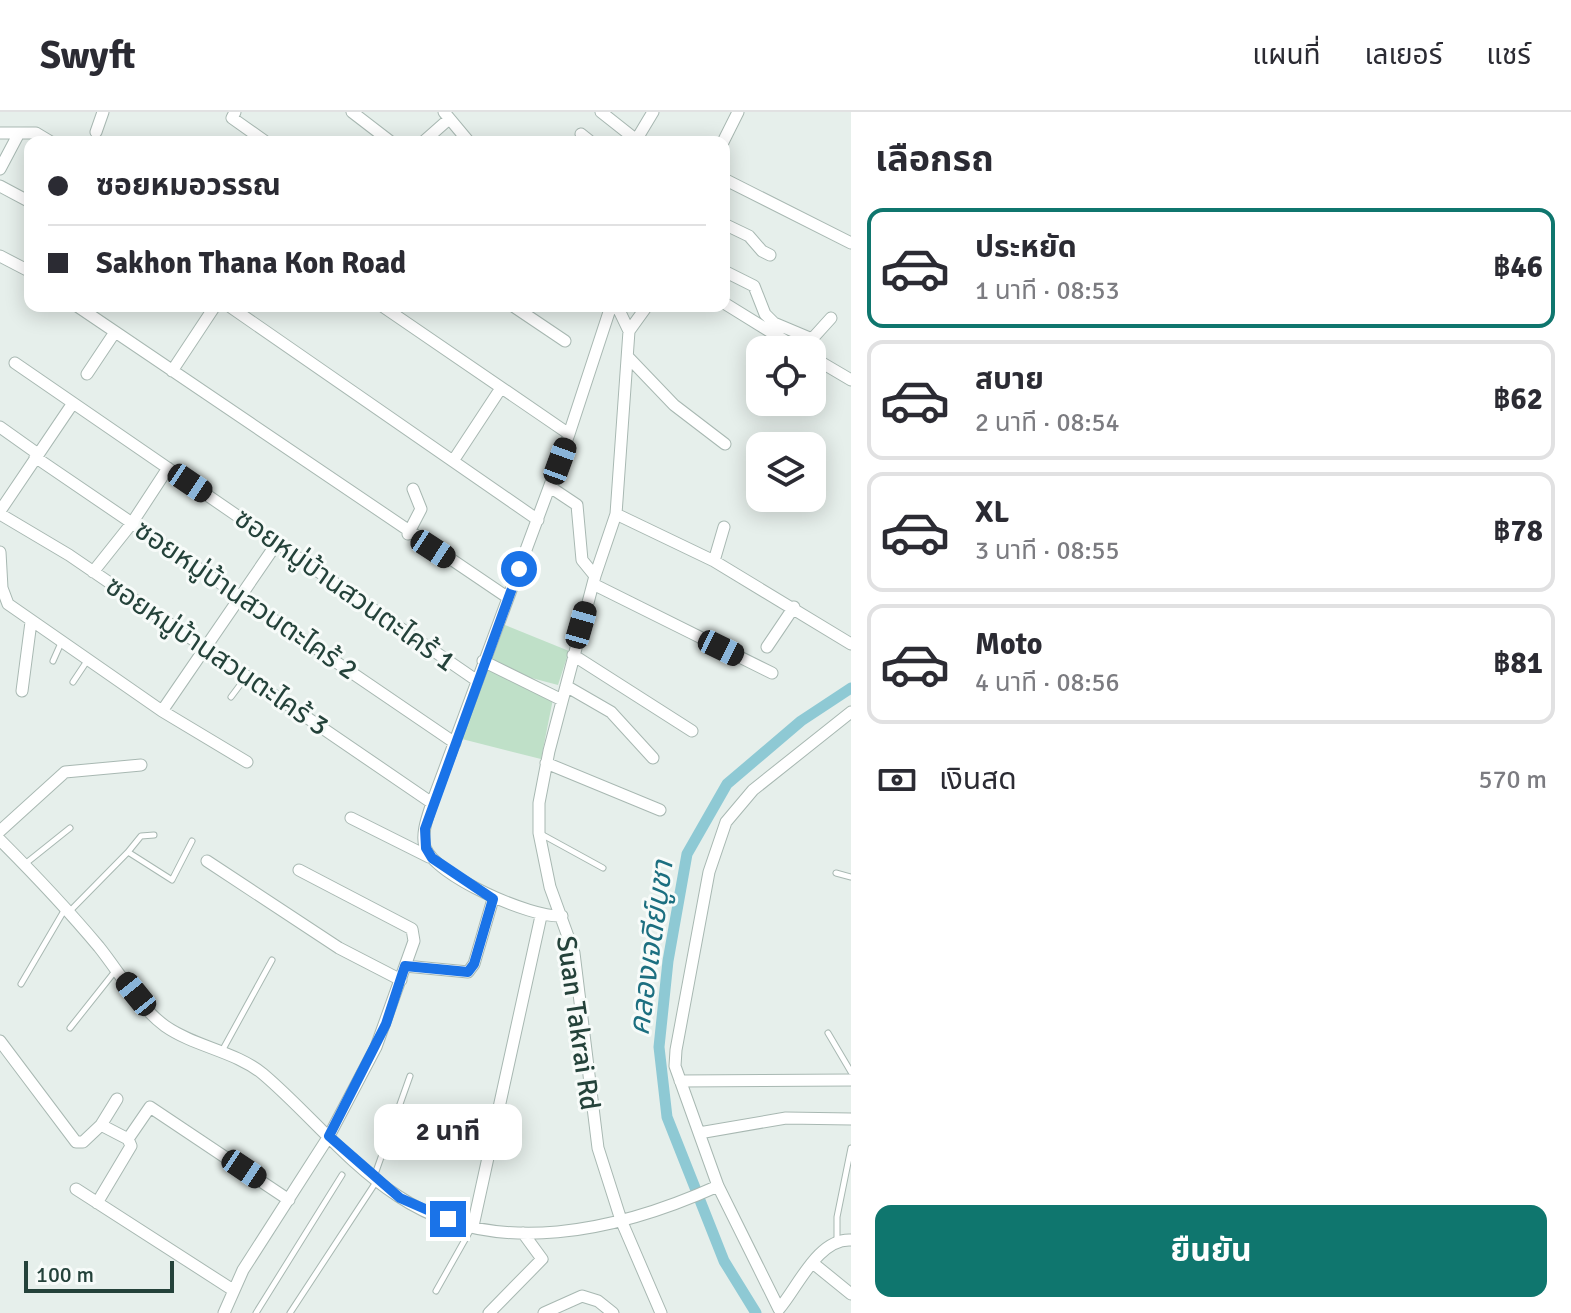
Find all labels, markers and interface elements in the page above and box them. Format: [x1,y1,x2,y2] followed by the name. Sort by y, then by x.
[40,32,136,79] text: Swyft
[1252,38,1321,72] text: แผนที่
[1365,38,1442,72] text: เลเยอร์
[1486,38,1531,72] text: แชร์
[875,137,994,182] text: เลือกรถ
[96,167,281,204] text: ซอยหมอวรรณ
[975,229,1077,266] text: ประหยัด
[879,232,951,304] icon: car
[96,245,406,282] text: Sakhon Thana Kon Road
[1493,249,1543,286] text: ฿46
[975,275,1120,307] text: 1 นาที · 08:53
[746,336,826,512] map controls
[746,336,826,416] button: locate
[975,361,1044,398] text: สบาย
[879,364,951,436] icon: car
[1493,381,1543,418] text: ฿62
[975,407,1120,439] text: 2 นาที · 08:54
[746,432,826,512] button: layers
[541,434,579,488] car
[163,460,217,506] car
[975,494,1009,531] text: XL
[879,496,951,568] icon: car
[228,501,462,679] street label: ซอยหมู่บ้านสวนตะไคร้ 1
[128,513,364,687] street label: ซอยหมู่บ้านสวนตะไคร้ 2
[1493,513,1543,550] text: ฿78
[406,526,460,572] car
[975,535,1120,567] text: 3 นาที · 08:55
[501,551,537,587] route start
[99,569,335,743] street label: ซอยหมู่บ้านสวนตะไคร้ 3
[563,599,599,651] car
[975,626,1042,663] text: Moto
[694,627,748,669] car
[879,628,951,700] icon: car
[1493,645,1543,682] text: ฿81
[975,667,1120,699] text: 4 นาที · 08:56
[875,758,919,802] icon: cash
[939,761,1017,798] text: เงินสด
[1478,764,1547,796] text: 570 m
[620,857,682,1038] water label: คลองเจดีย์บูชา
[549,934,607,1112] street label: Suan Takrai Rd
[112,968,160,1020] car
[374,1103,522,1159] callout: 2 นาที
[416,1116,480,1148] text: 2 นาที
[217,1146,271,1192] car
[430,1201,466,1237] route end
[875,1205,1547,1297] button: ยืนยัน
[24,1257,174,1293] scale bar
[36,1261,94,1288] text: 100 m

